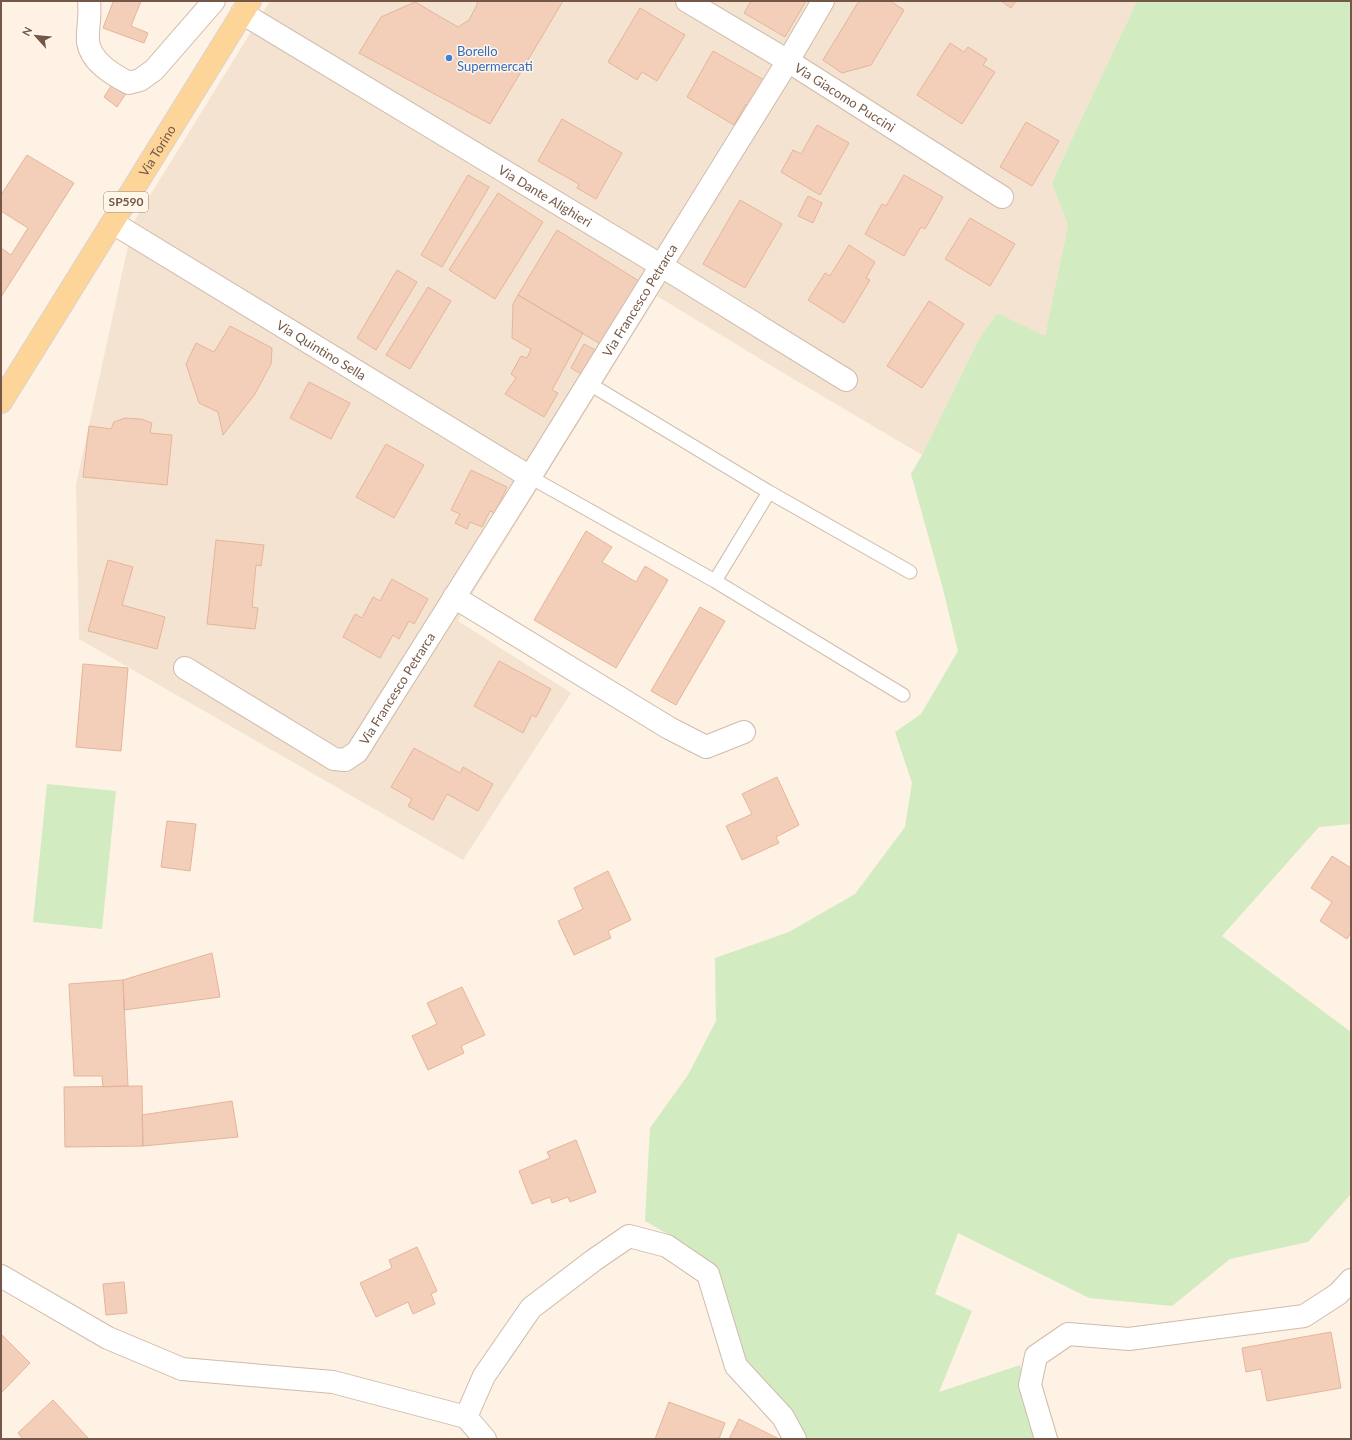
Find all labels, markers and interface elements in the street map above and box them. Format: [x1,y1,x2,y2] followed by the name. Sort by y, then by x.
[16,16,56,56] north arrow
[19,25,34,38] text: N
[457,43,533,74] place label: Borello Supermercati
[444,53,454,63] marker: Borello Supermercati
[792,59,898,135] street label: Via Giacomo Puccini
[135,122,179,179] street label: Via Torino
[495,161,595,230] street label: Via Dante Alighieri
[104,192,148,212] road number: SP590
[599,241,681,359] street label: Via Francesco Petrarca
[274,317,369,383] street label: Via Quintino Sella
[356,629,438,748] street label: Via Francesco Petrarca

